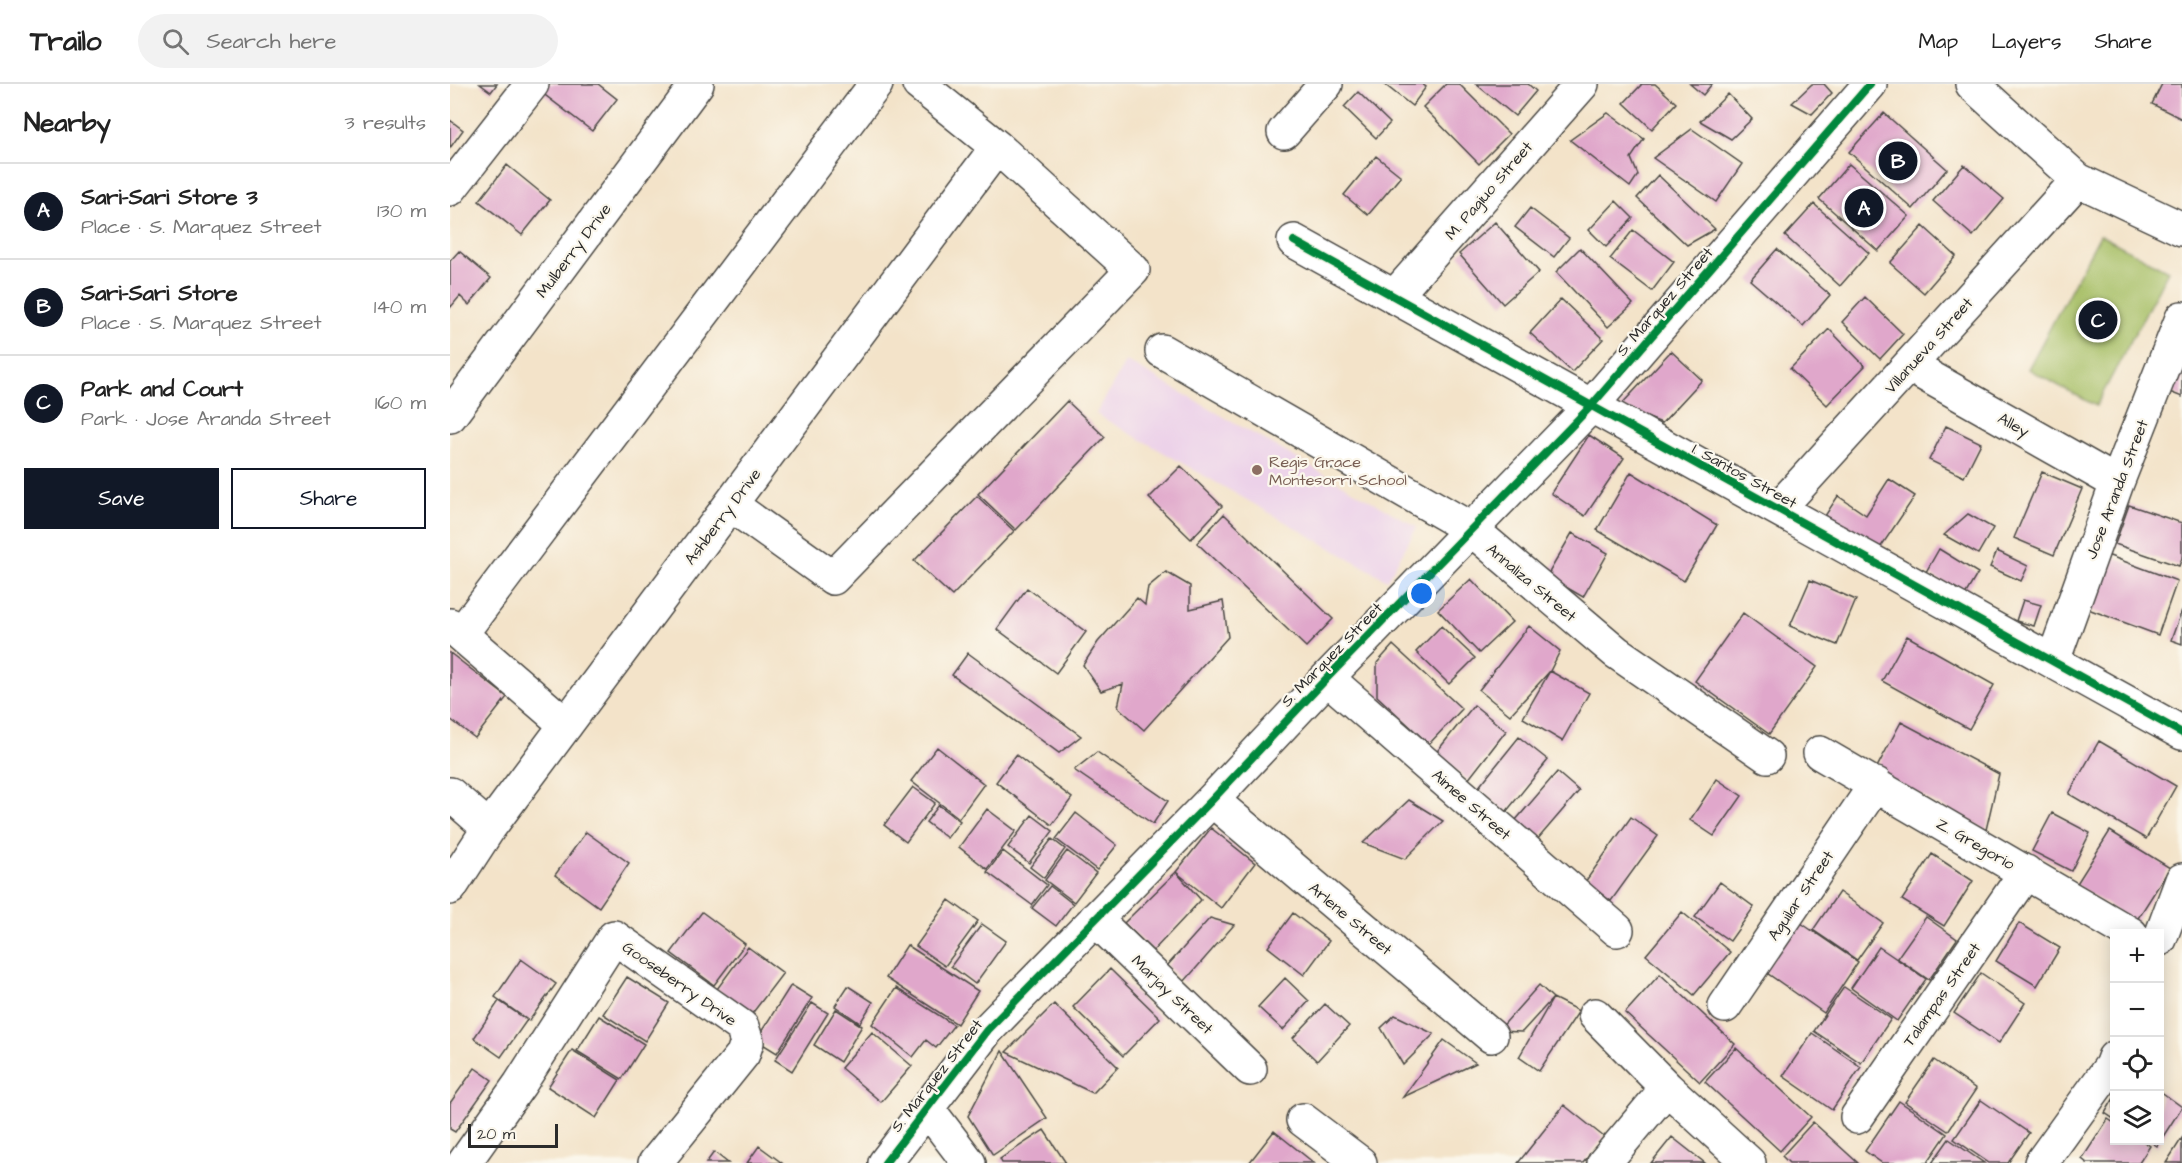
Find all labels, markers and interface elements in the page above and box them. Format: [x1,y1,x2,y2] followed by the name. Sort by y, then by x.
[138,14,558,68] search box
[30,22,102,61] text: Trailo
[159,25,192,58] icon: search
[207,26,336,57] text: Search here
[1918,27,1958,56] text: Map
[1991,27,2061,56] text: Layers
[2094,27,2152,56] text: Share
[24,105,111,141] text: Nearby
[344,109,426,137] text: 3 results
[1440,136,1539,245] street label: M. Pagiuo Street
[1878,138,1918,184] pin: B
[81,182,258,213] text: Sari-Sari Store 3
[1844,186,1884,230] pin: A
[37,197,50,225] text: A
[377,197,426,225] text: 130 m
[531,199,618,303] street label: Mulberry Drive
[81,213,322,241] text: Place · S. Marquez Street
[1611,242,1719,361] street label: S. Marquez Street
[81,278,238,309] text: Sari-Sari Store
[1880,292,1978,399] street label: Villanueva Street
[36,293,51,321] text: B
[374,293,426,321] text: 140 m
[2078,298,2118,342] pin: C
[81,309,322,337] text: Place · S. Marquez Street
[81,374,243,405] text: Park and Court
[36,389,51,417] text: C
[375,389,426,417] text: 160 m
[81,405,331,433] text: Park · Jose Aranda Street
[1993,407,2033,443] street label: Alley
[2080,416,2154,562] street label: Jose Aranda Street
[1688,438,1801,514] street label: I. Santos Street
[1269,451,1407,491] place label: Regis Grace Montesorri School
[1250,463,1264,477] marker: Regis Grace Montesorri School
[679,464,767,570] street label: Ashberry Drive
[24,468,219,529] button: Save
[231,468,426,529] button: Share
[1482,539,1581,627] street label: Annaliza Street
[1407,579,1436,608] your location
[1276,597,1388,712] street label: S. Marquez Street
[1427,764,1516,846] street label: Aimee Street
[1932,813,2019,876] street label: Z. Gregorio
[1763,846,1840,946] street label: Aguilar Street
[1304,877,1397,961] street label: Arlene Street
[2110,929,2164,1145] map controls
[2110,929,2164,983] button: +
[617,936,741,1033] street label: Gooseberry Drive
[1898,938,1986,1051] street label: Talampas Street
[1126,950,1218,1040] street label: Marjay Street
[2110,983,2164,1037] button: −
[886,1014,988,1137] street label: S. Marquez Street
[2110,1037,2164,1091] button: locate
[2110,1091,2164,1145] button: layers
[468,1121,558,1148] scale bar
[477,1123,515,1145] text: 20 m

